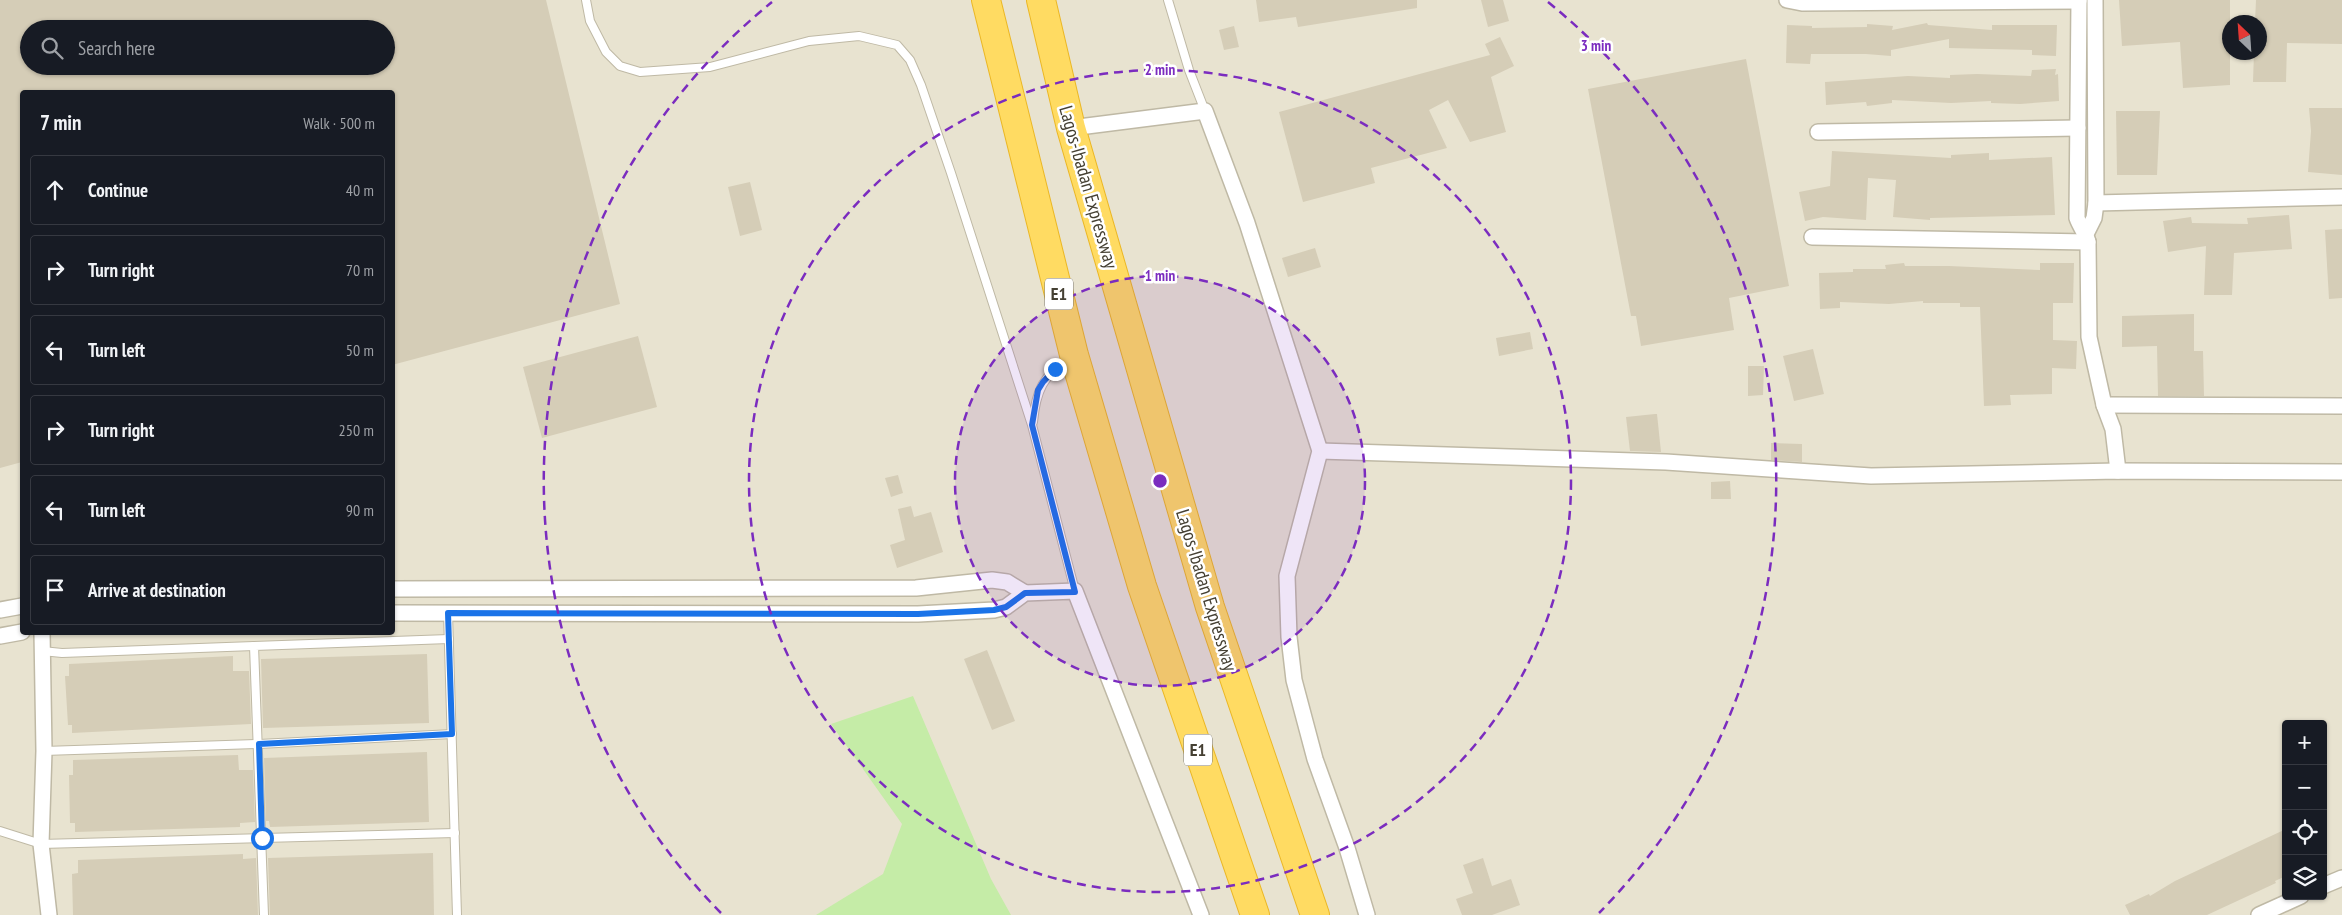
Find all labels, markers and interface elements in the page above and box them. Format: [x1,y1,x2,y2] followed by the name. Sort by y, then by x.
[2222,15,2267,60] north arrow
[20,20,395,75] search box
[38,34,66,62] icon: search
[78,36,155,60] text: Search here
[1581,36,1611,55] text: 3 min
[1145,60,1175,79] text: 2 min
[1054,103,1124,272] street label: Lagos-Ibadan Expressway
[40,109,82,136] text: 7 min
[303,113,375,133] text: Walk · 500 m
[41,176,69,204] icon: ahead
[88,178,148,202] text: Continue
[346,180,374,200] text: 40 m
[41,256,69,284] icon: right
[88,258,154,282] text: Turn right
[346,260,374,280] text: 70 m
[1145,266,1175,285] text: 1 min
[1045,278,1073,310] road number: E1
[41,336,69,364] icon: left
[88,338,145,362] text: Turn left
[346,340,374,360] text: 50 m
[1044,358,1067,381] route end
[41,416,69,444] icon: right
[88,418,154,442] text: Turn right
[339,420,374,440] text: 250 m
[1151,472,1169,490] centre of rings
[41,496,69,524] icon: left
[88,498,145,522] text: Turn left
[346,500,374,520] text: 90 m
[1171,506,1243,675] street label: Lagos-Ibadan Expressway
[41,576,69,604] icon: arrive
[88,578,226,602] text: Arrive at destination
[2282,720,2327,900] map controls
[2282,720,2327,765] button: +
[1184,734,1212,766] road number: E1
[2282,765,2327,810] button: −
[2282,810,2327,855] button: locate
[251,827,274,850] route start
[2282,855,2327,900] button: layers

